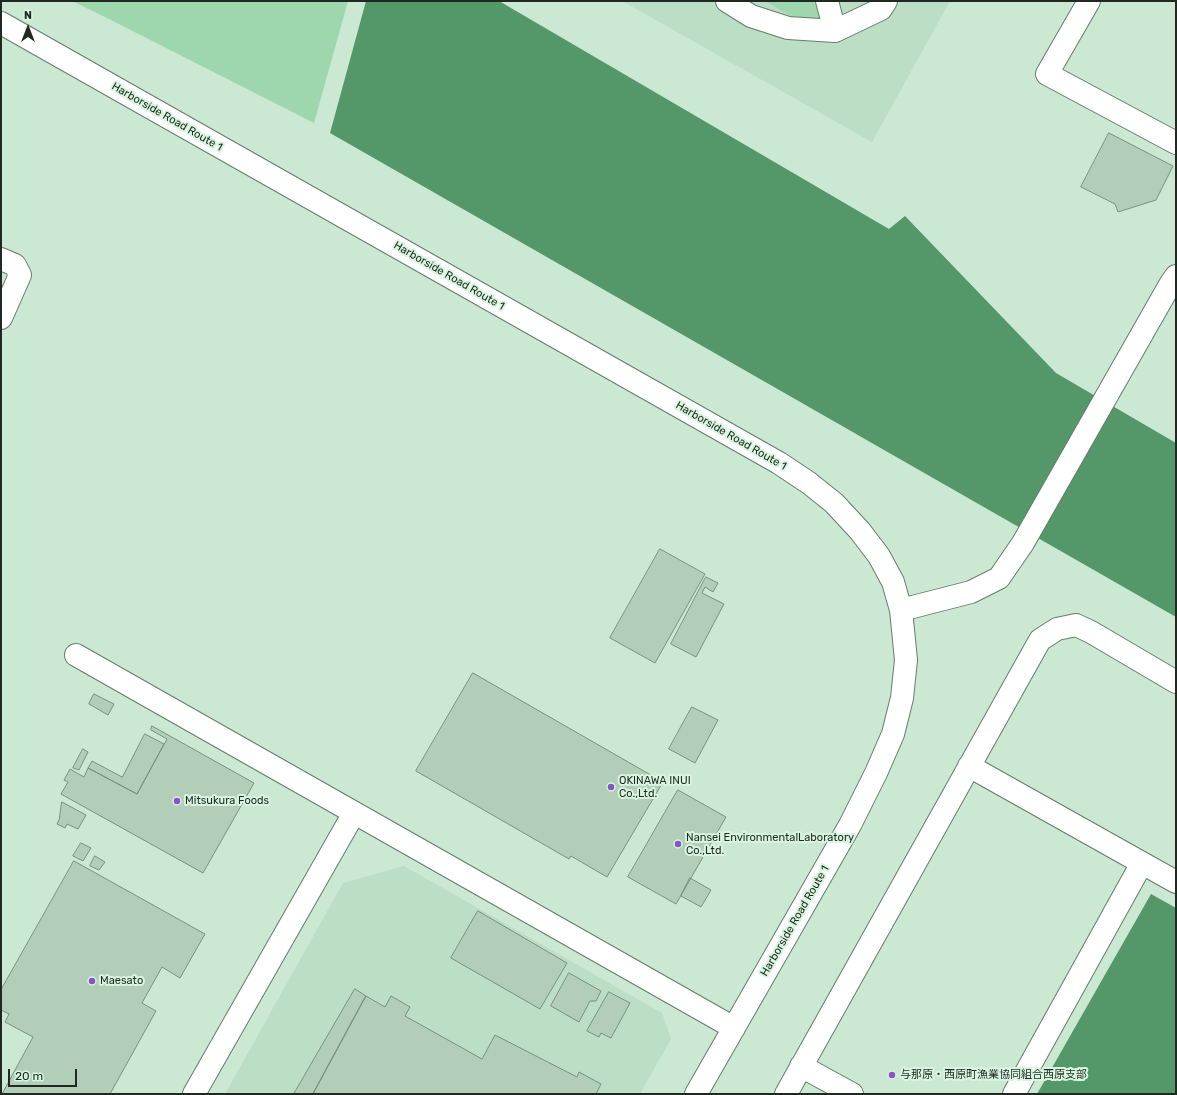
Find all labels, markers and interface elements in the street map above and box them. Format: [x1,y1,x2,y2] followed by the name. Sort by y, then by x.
[8,8,48,48] north arrow
[24,9,32,22] text: N
[109,80,225,154] street label: Harborside Road Route 1
[391,239,507,313] street label: Harborside Road Route 1
[673,399,789,473] street label: Harborside Road Route 1
[619,774,691,800] place label: OKINAWA INUI Co.,Ltd.
[606,782,616,792] marker: OKINAWA INUI Co.,Ltd.
[185,794,269,808] place label: Mitsukura Foods
[172,796,182,806] marker: Mitsukura Foods
[686,831,854,857] place label: Nansei EnvironmentalLaboratory Co.,Ltd.
[673,839,683,849] marker: Nansei EnvironmentalLaboratory Co.,Ltd.
[758,863,832,979] street label: Harborside Road Route 1
[100,974,143,988] place label: Maesato
[87,976,97,986] marker: Maesato
[10,1061,79,1087] scale bar
[900,1068,1087,1082] place label: 与那原・西原町漁業協同組合西原支部
[15,1069,43,1083] text: 20 m
[887,1070,897,1080] marker: 与那原・西原町漁業協同組合西原支部

